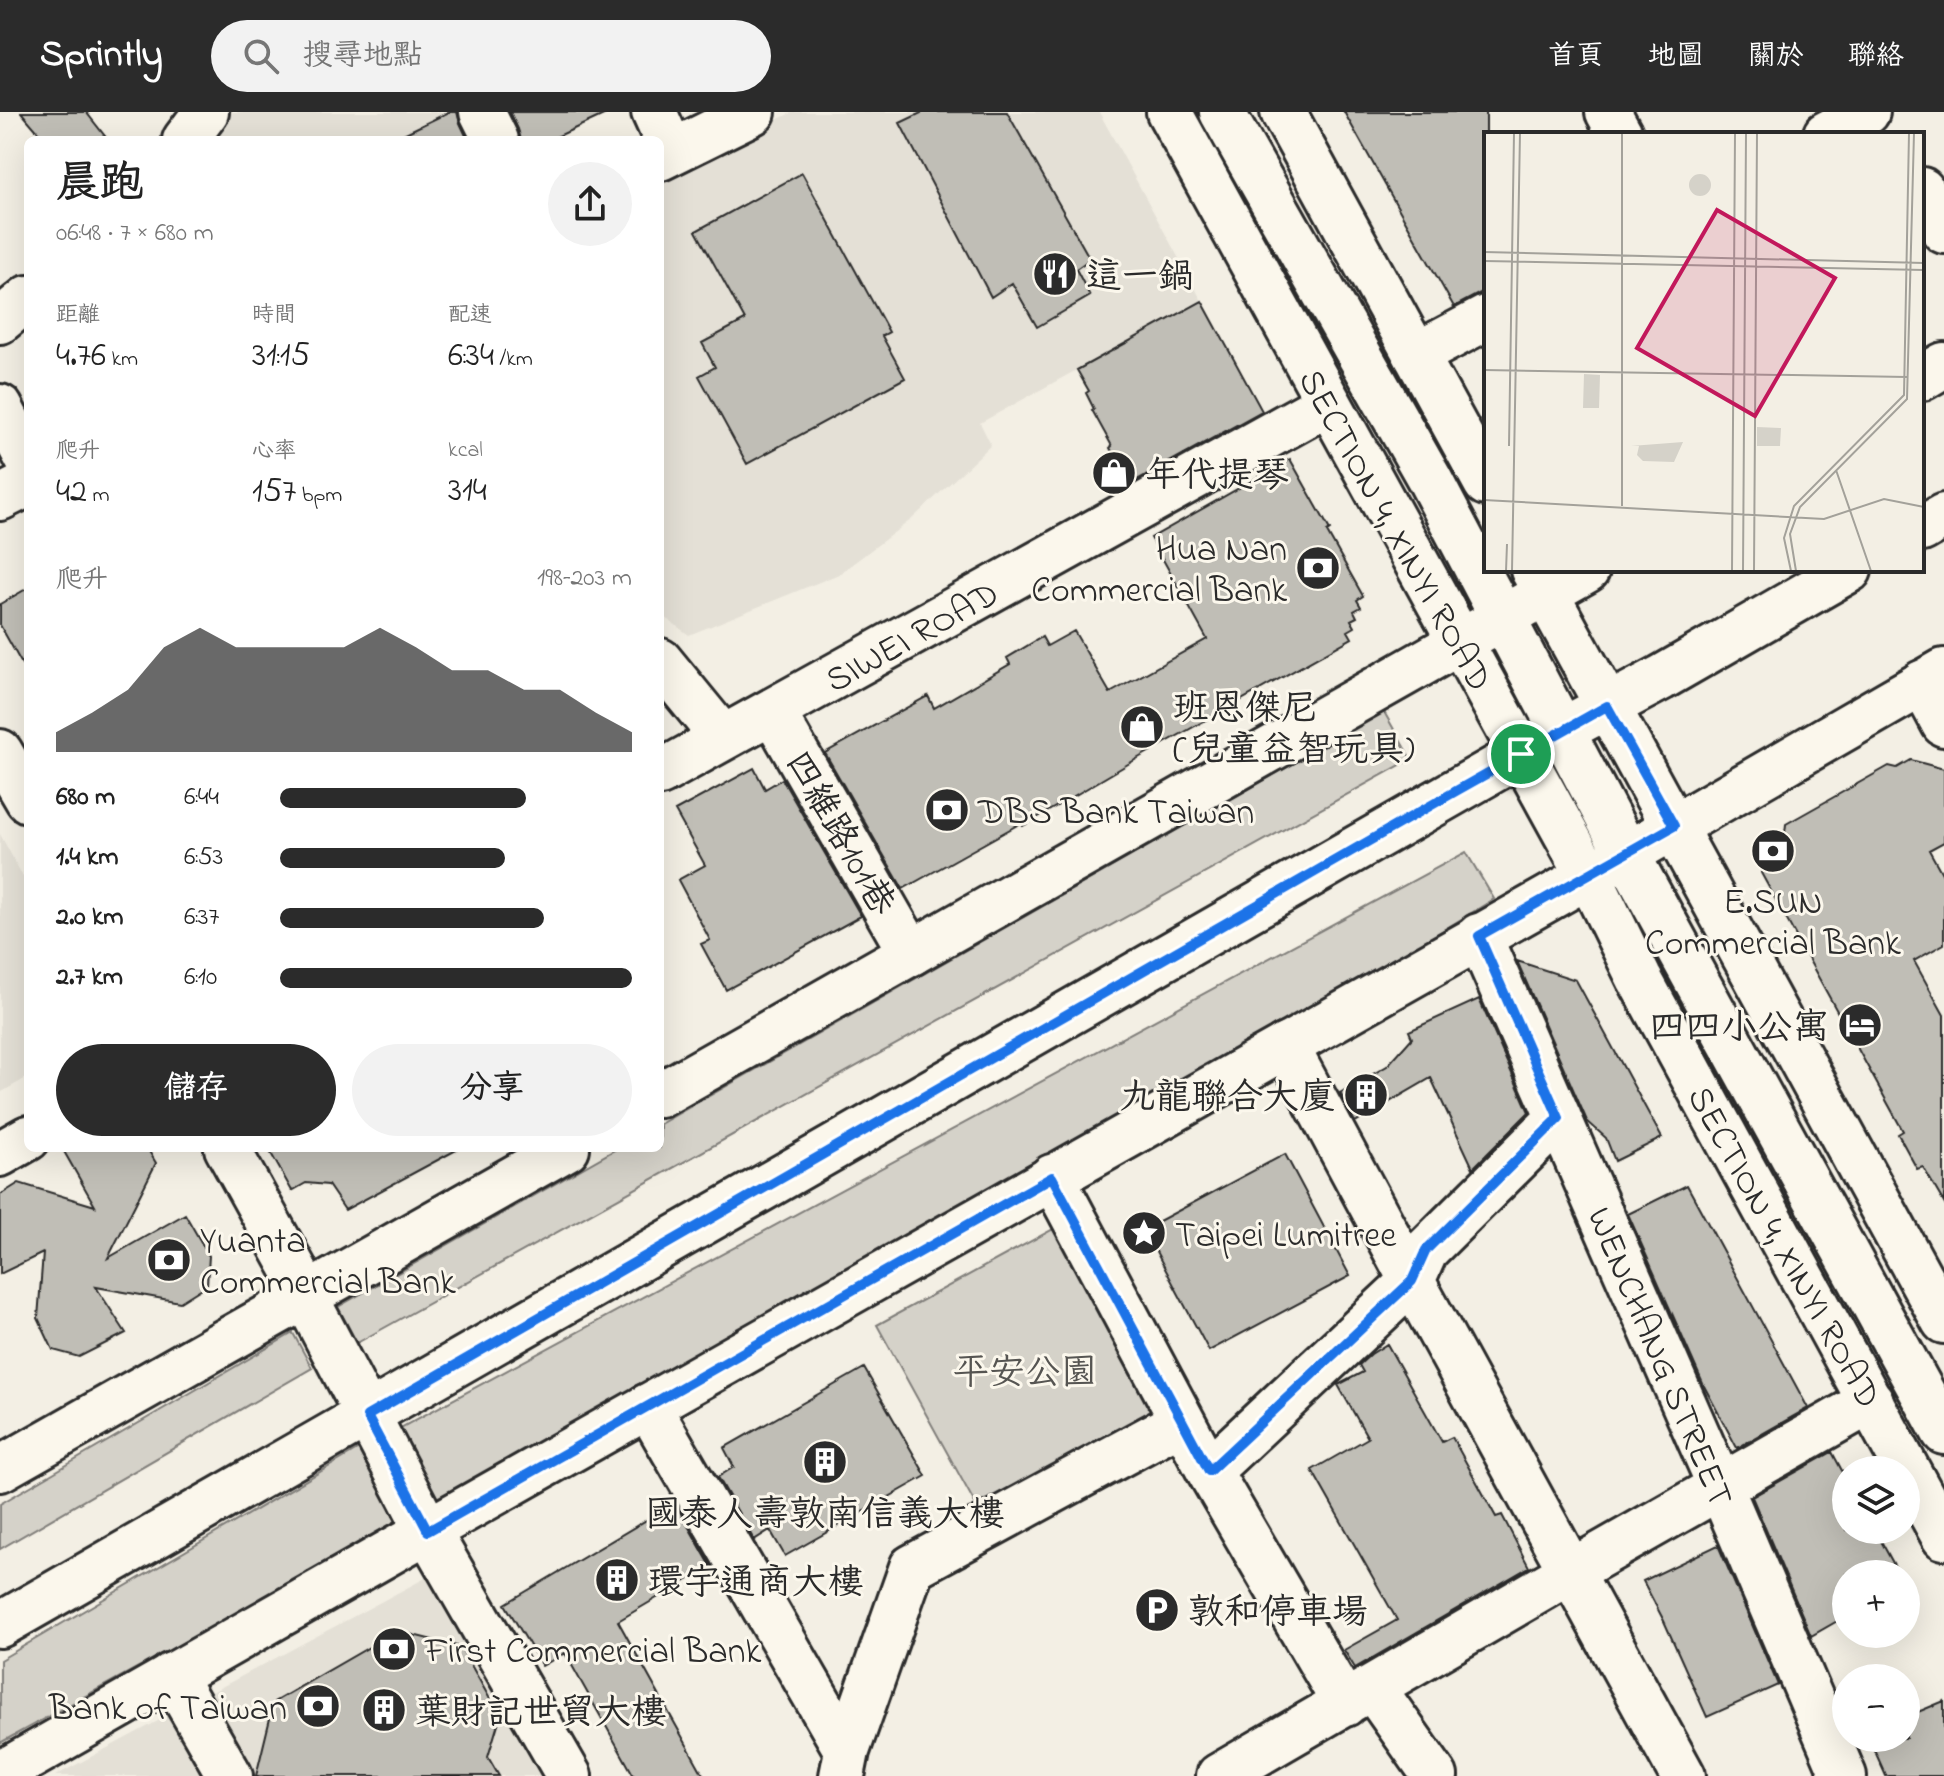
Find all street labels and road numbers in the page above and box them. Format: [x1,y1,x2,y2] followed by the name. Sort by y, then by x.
[1282,361,1504,702] street label: SECTION 4, XINYI ROAD
[817,569,1010,708] street label: SIWEI ROAD
[770,742,907,927] street label: 四維路101巷
[1671,1078,1893,1419] street label: SECTION 4, XINYI ROAD
[1571,1200,1745,1516] street label: WENCHANG STREET

